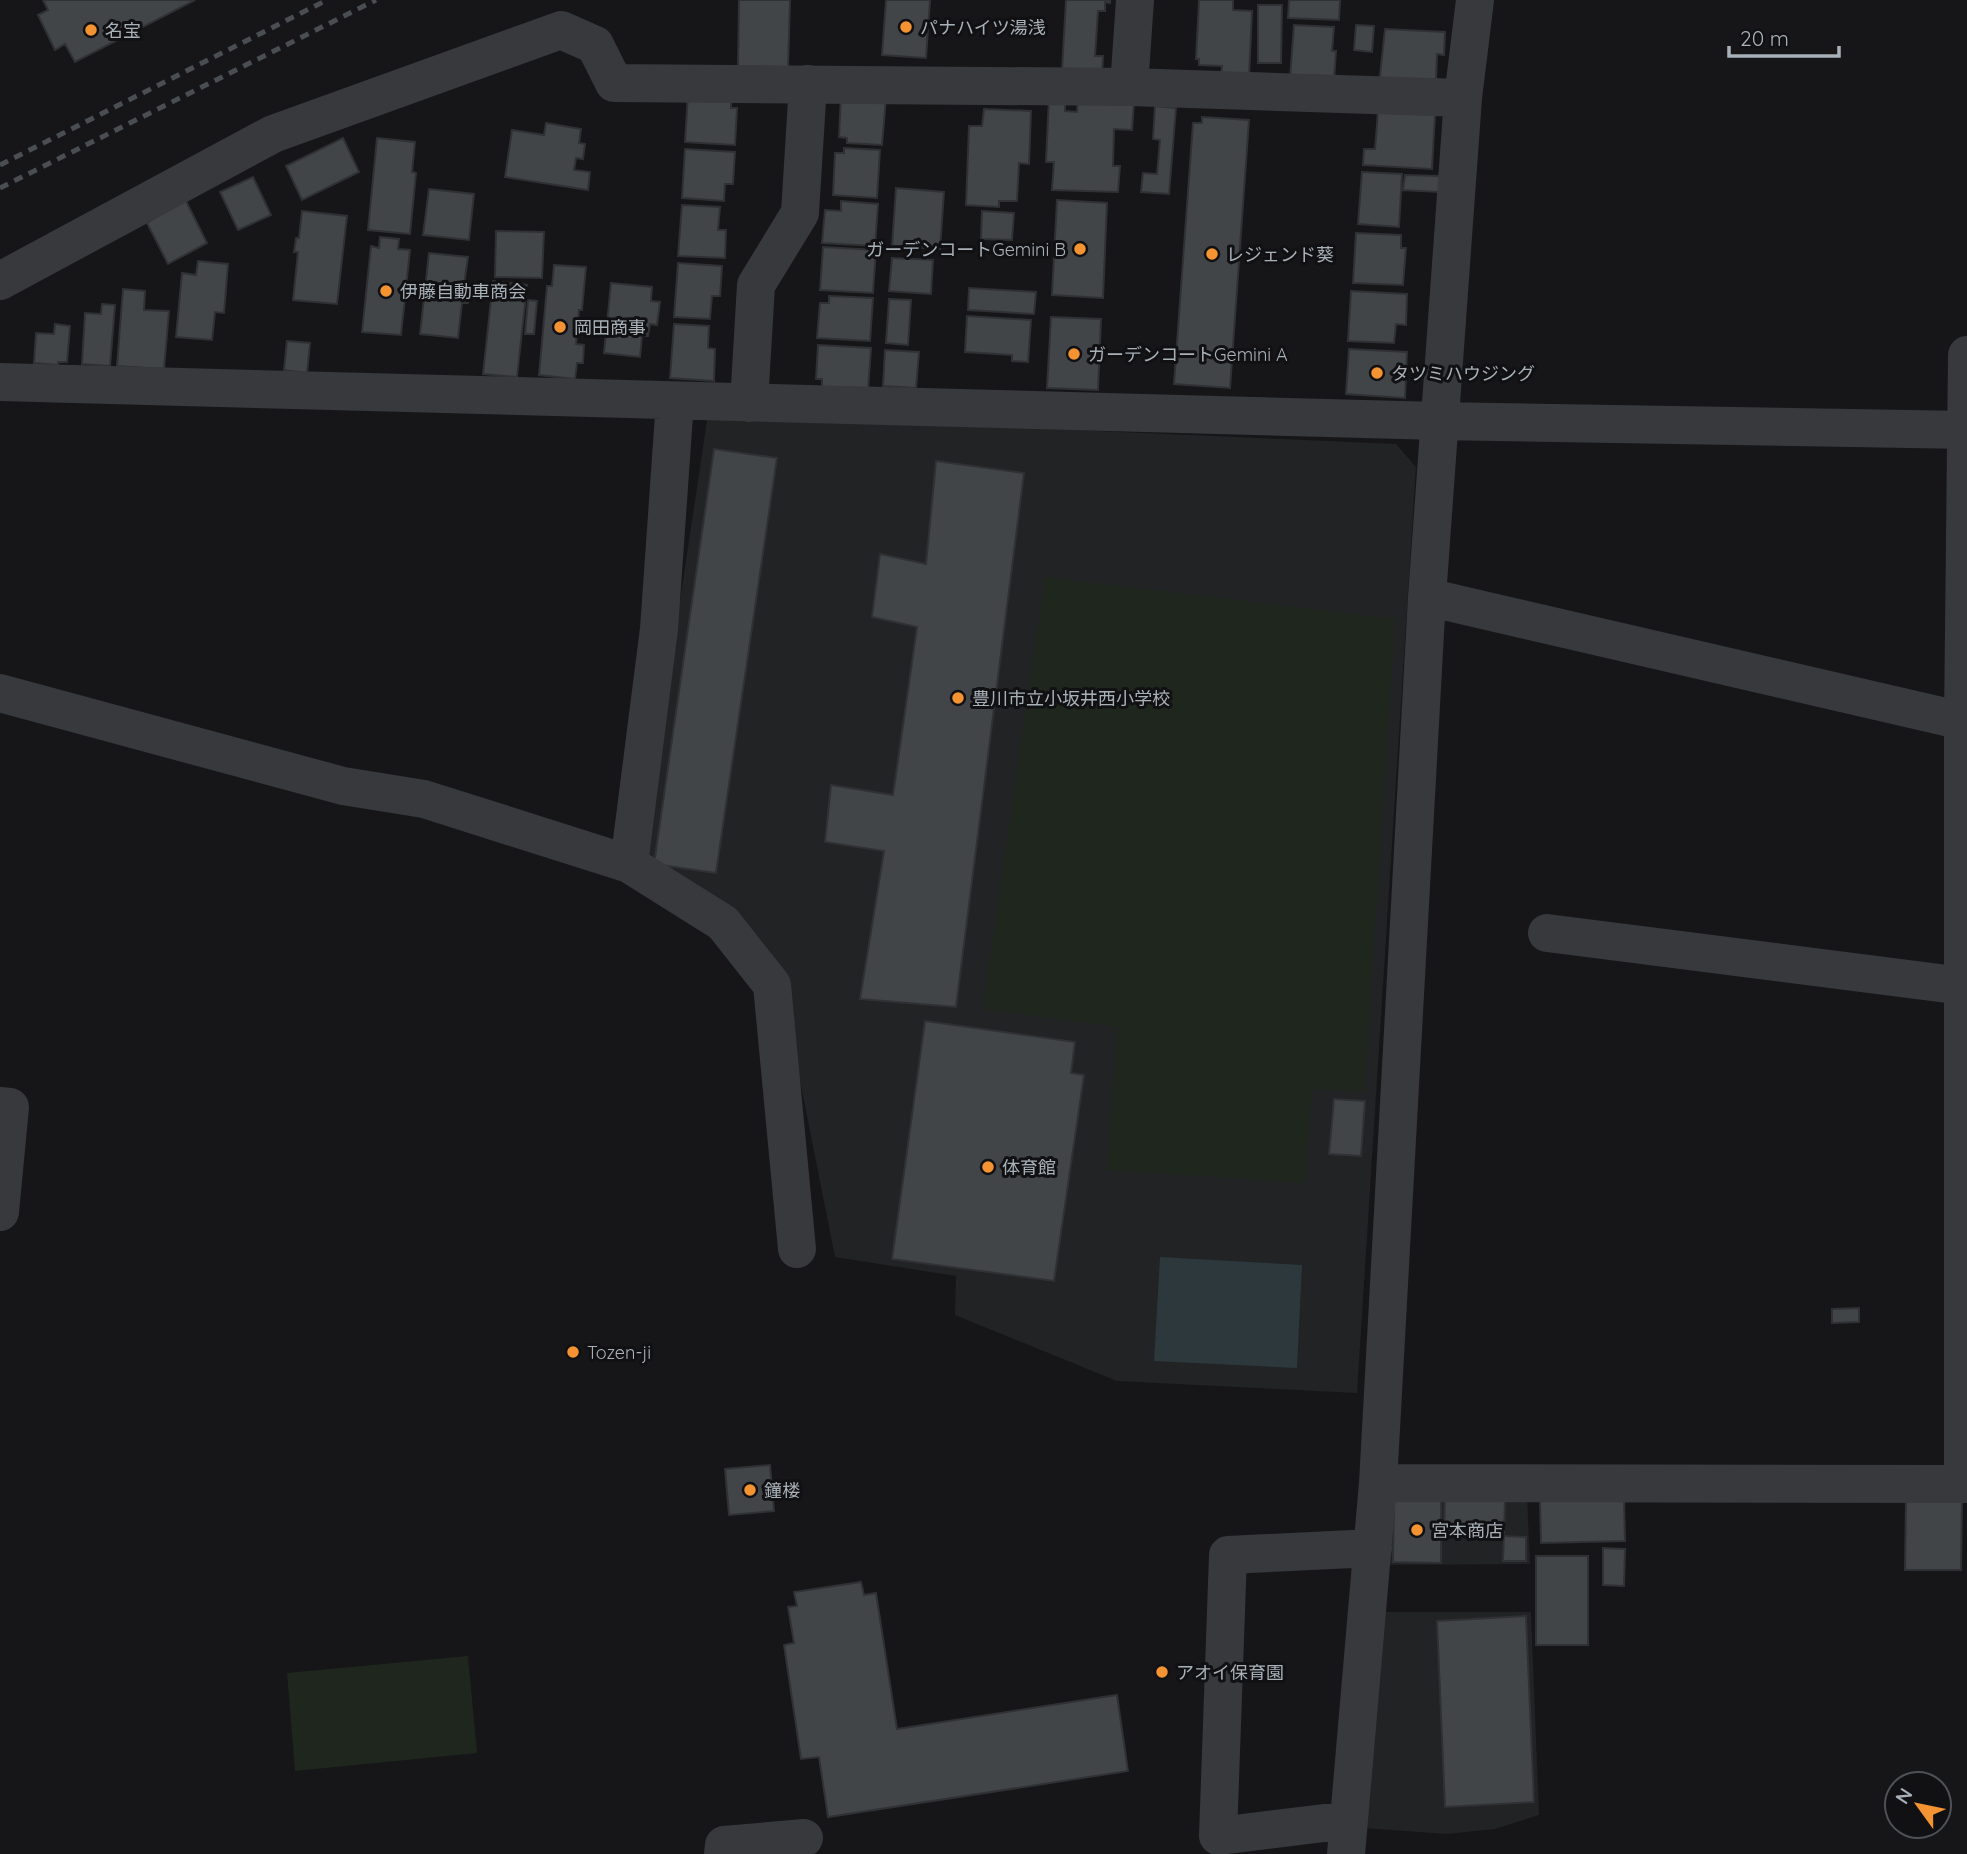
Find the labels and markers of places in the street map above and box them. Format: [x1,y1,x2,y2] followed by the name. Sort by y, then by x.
[920,16,1046,39] place label: パナハイツ湯浅
[105,19,141,42] place label: 名宝
[898,19,914,35] marker: パナハイツ湯浅
[83,22,99,38] marker: 名宝
[866,238,1066,261] place label: ガーデンコートGemini B
[1072,241,1088,257] marker: ガーデンコートGemini B
[1226,243,1334,266] place label: レジェンド葵
[1204,246,1220,262] marker: レジェンド葵
[400,280,526,303] place label: 伊藤自動車商会
[378,283,394,299] marker: 伊藤自動車商会
[574,316,646,339] place label: 岡田商事
[552,319,568,335] marker: 岡田商事
[1088,343,1288,366] place label: ガーデンコートGemini A
[1066,346,1082,362] marker: ガーデンコートGemini A
[1391,362,1535,385] place label: タツミハウジング
[1369,365,1385,381] marker: タツミハウジング
[972,687,1170,710] place label: 豊川市立小坂井西小学校
[950,690,966,706] marker: 豊川市立小坂井西小学校
[1002,1156,1056,1179] place label: 体育館
[980,1159,996,1175] marker: 体育館
[587,1341,651,1364] place label: Tozen-ji
[565,1344,581,1360] marker: Tozen-ji
[764,1479,800,1502] place label: 鐘楼
[742,1482,758,1498] marker: 鐘楼
[1431,1519,1503,1542] place label: 宮本商店
[1409,1522,1425,1538] marker: 宮本商店
[1176,1661,1284,1684] place label: アオイ保育園
[1154,1664,1170,1680] marker: アオイ保育園

